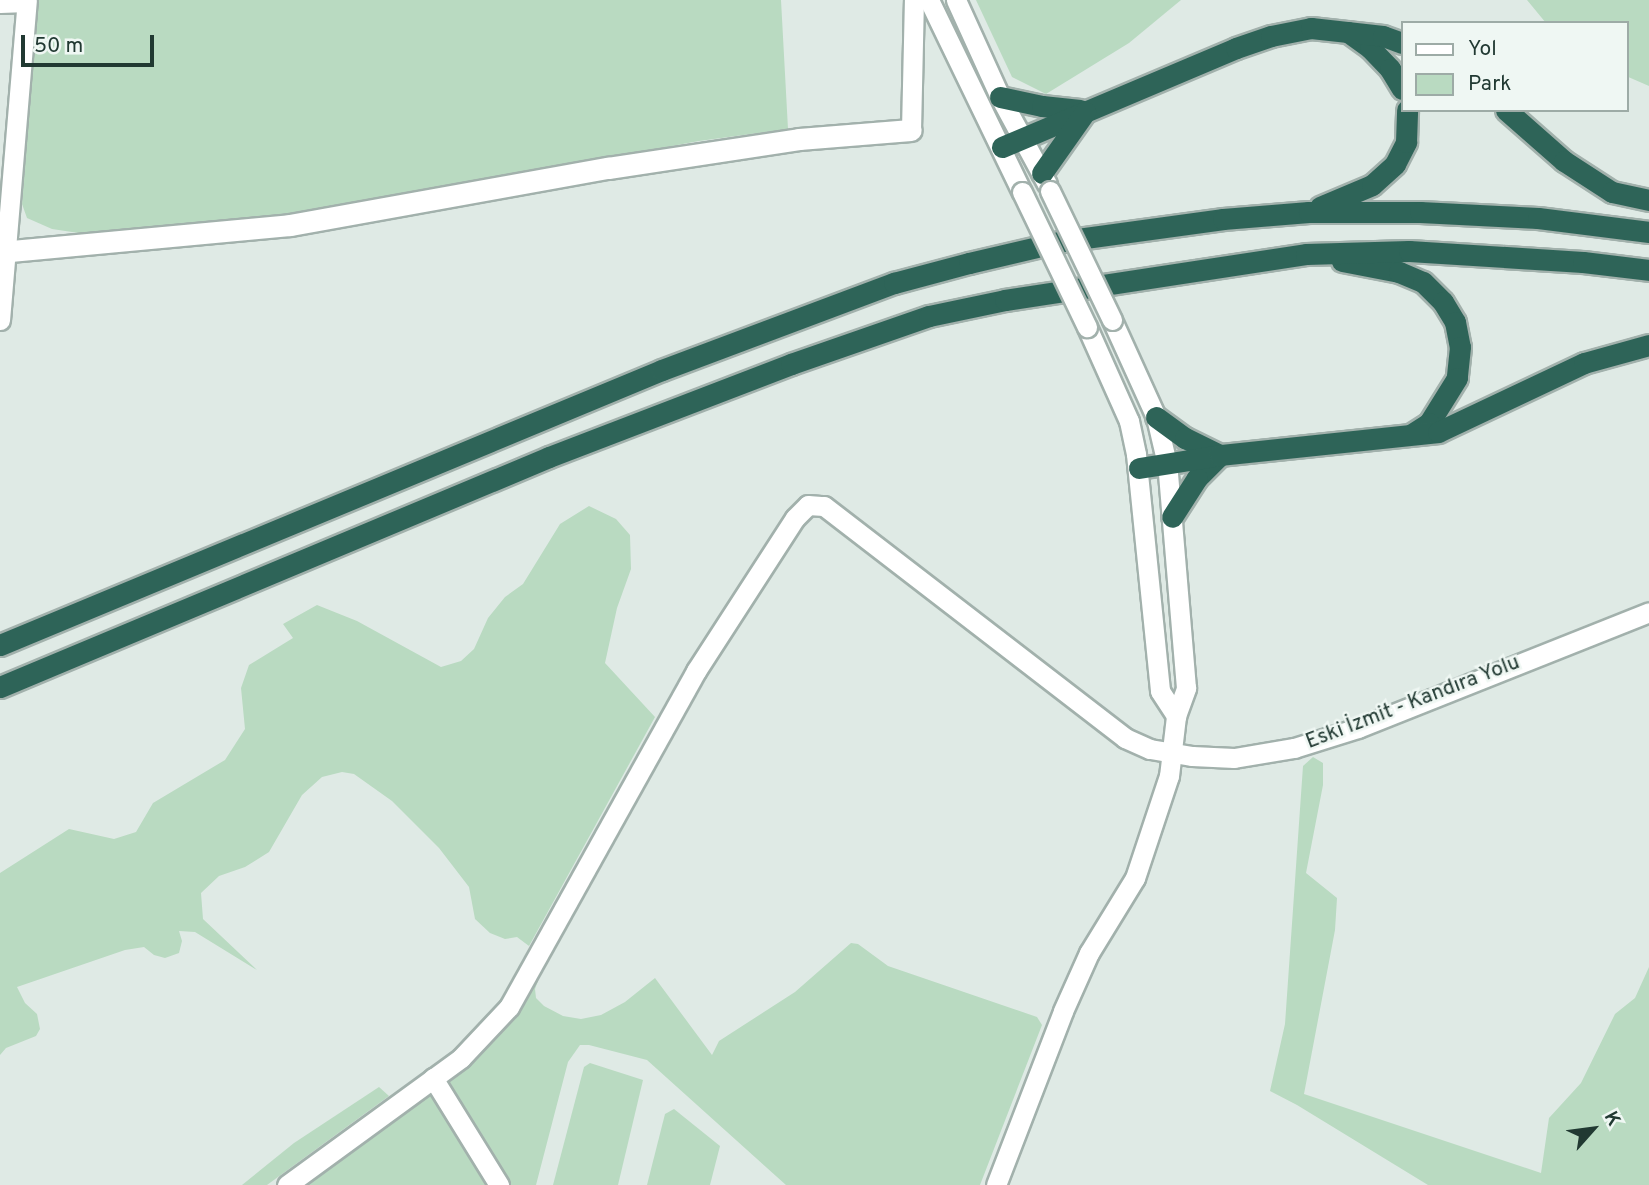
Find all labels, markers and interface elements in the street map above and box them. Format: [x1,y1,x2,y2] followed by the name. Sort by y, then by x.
[24,21,158,65] scale bar
[1400,21,1628,112] legend
[34,33,83,60] text: 50 m
[1468,36,1497,63] text: Yol
[1468,71,1511,98] text: Park
[1302,650,1524,756] street label: Eski İzmit - Kandıra Yolu
[1558,1094,1628,1164] north arrow
[1598,1108,1625,1131] text: K

